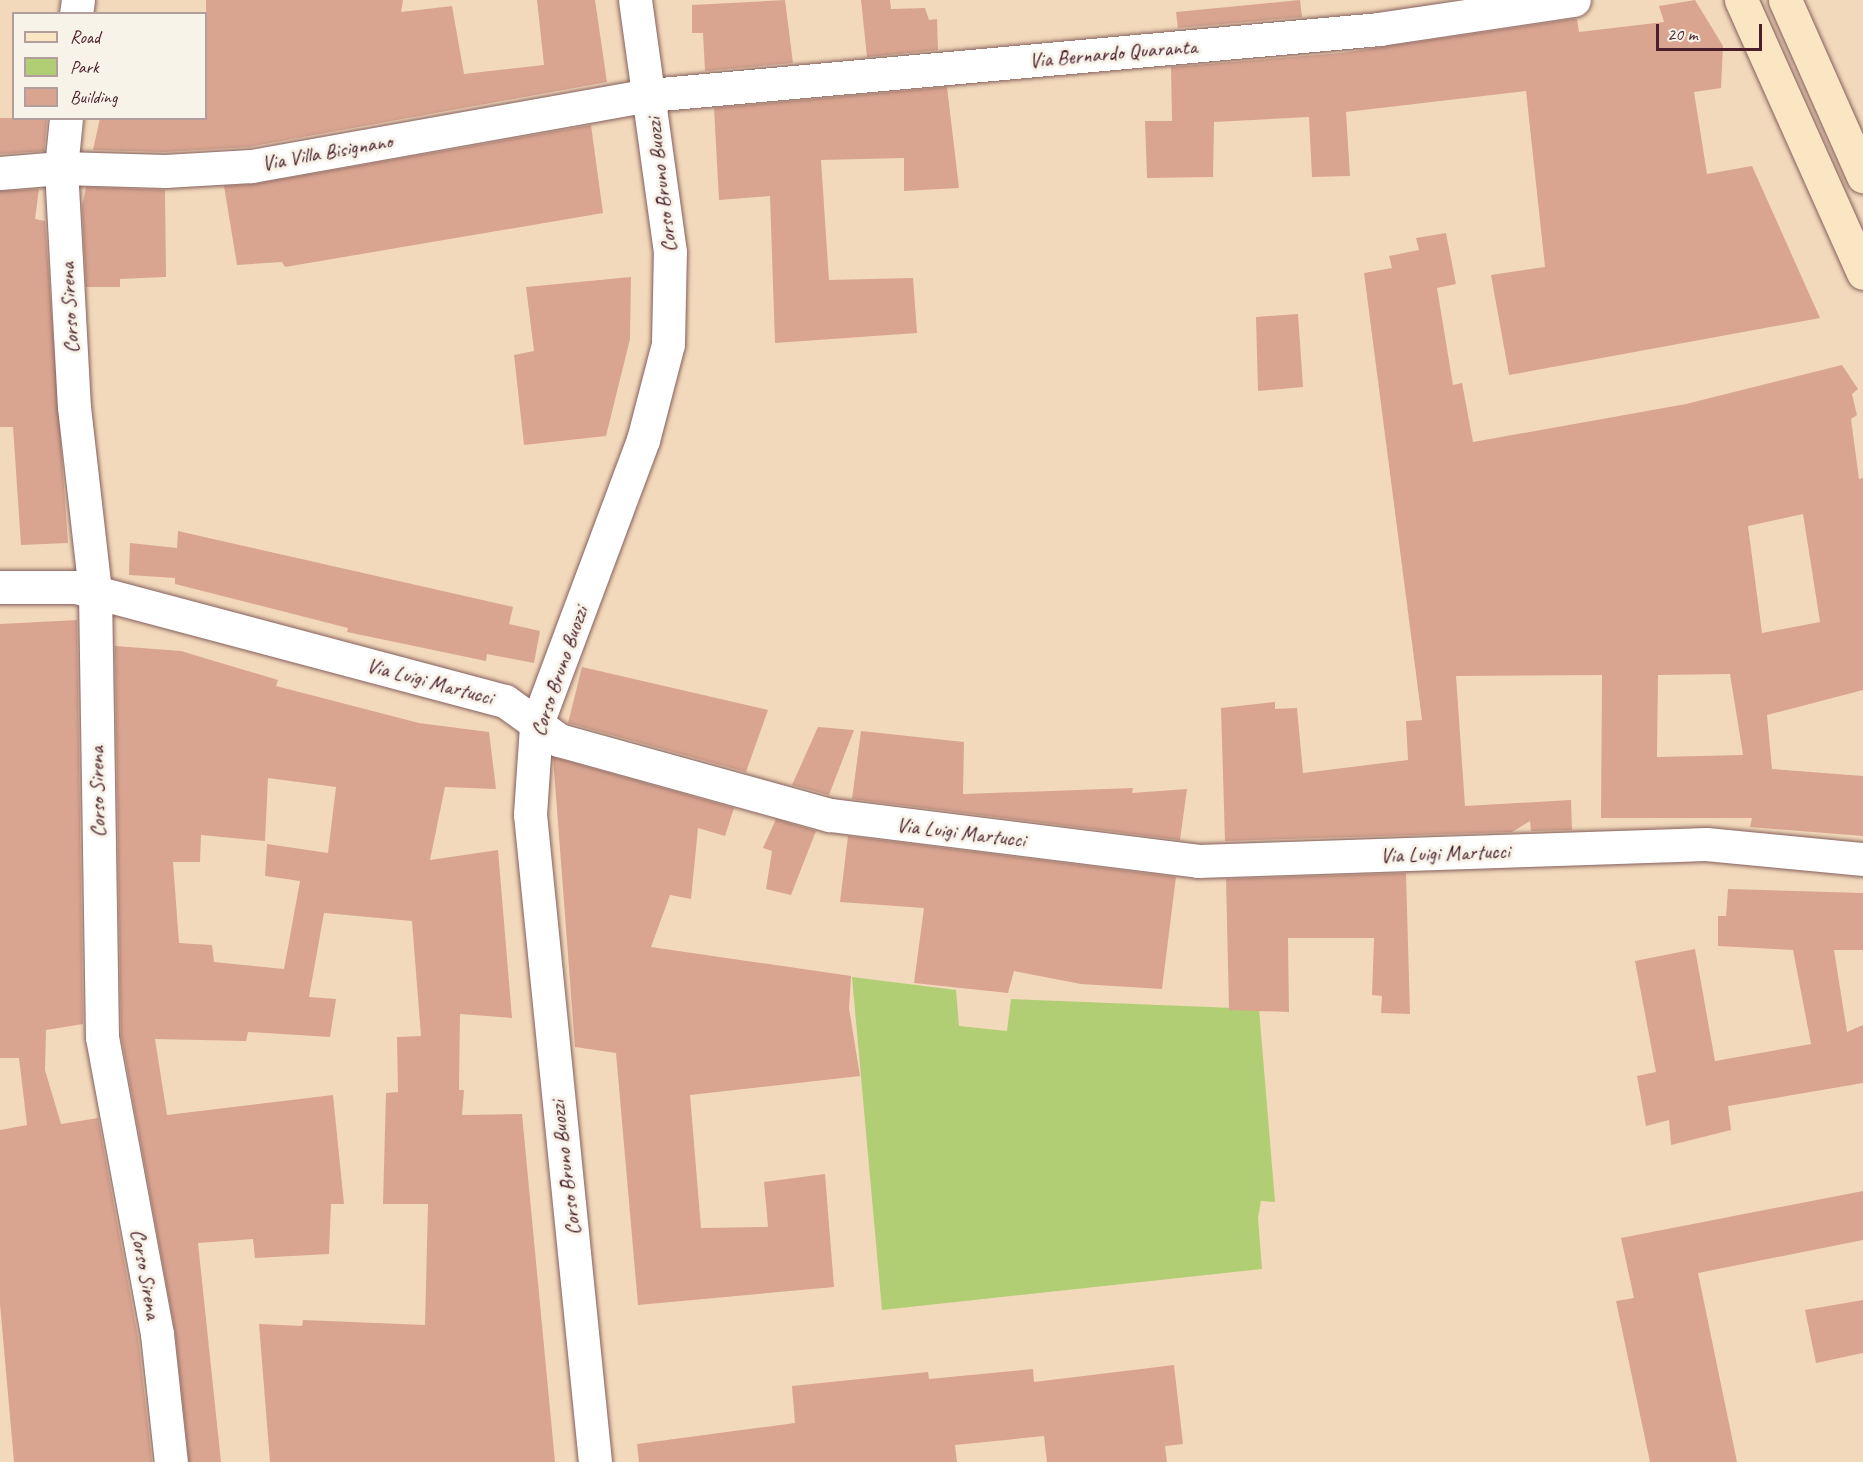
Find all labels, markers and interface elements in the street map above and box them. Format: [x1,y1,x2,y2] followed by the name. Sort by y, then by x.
[12,12,207,120] legend
[1659,12,1766,50] scale bar
[1667,23,1698,45] text: 20 m
[70,26,100,48] text: Road
[1028,33,1198,73] street label: Via Bernardo Quaranta
[70,56,99,78] text: Park
[70,86,117,108] text: Building
[640,116,682,254] street label: Corso Bruno Buozzi
[260,128,394,176] street label: Via Villa Bisignano
[54,262,84,354] street label: Corso Sirena
[525,603,593,739] street label: Corso Bruno Buozzi
[364,652,496,710] street label: Via Luigi Martucci
[84,746,110,838] street label: Corso Sirena
[895,812,1027,852] street label: Via Luigi Martucci
[1380,838,1510,868] street label: Via Luigi Martucci
[544,1099,586,1237] street label: Corso Bruno Buozzi
[126,1227,166,1321] street label: Corso Sirena

